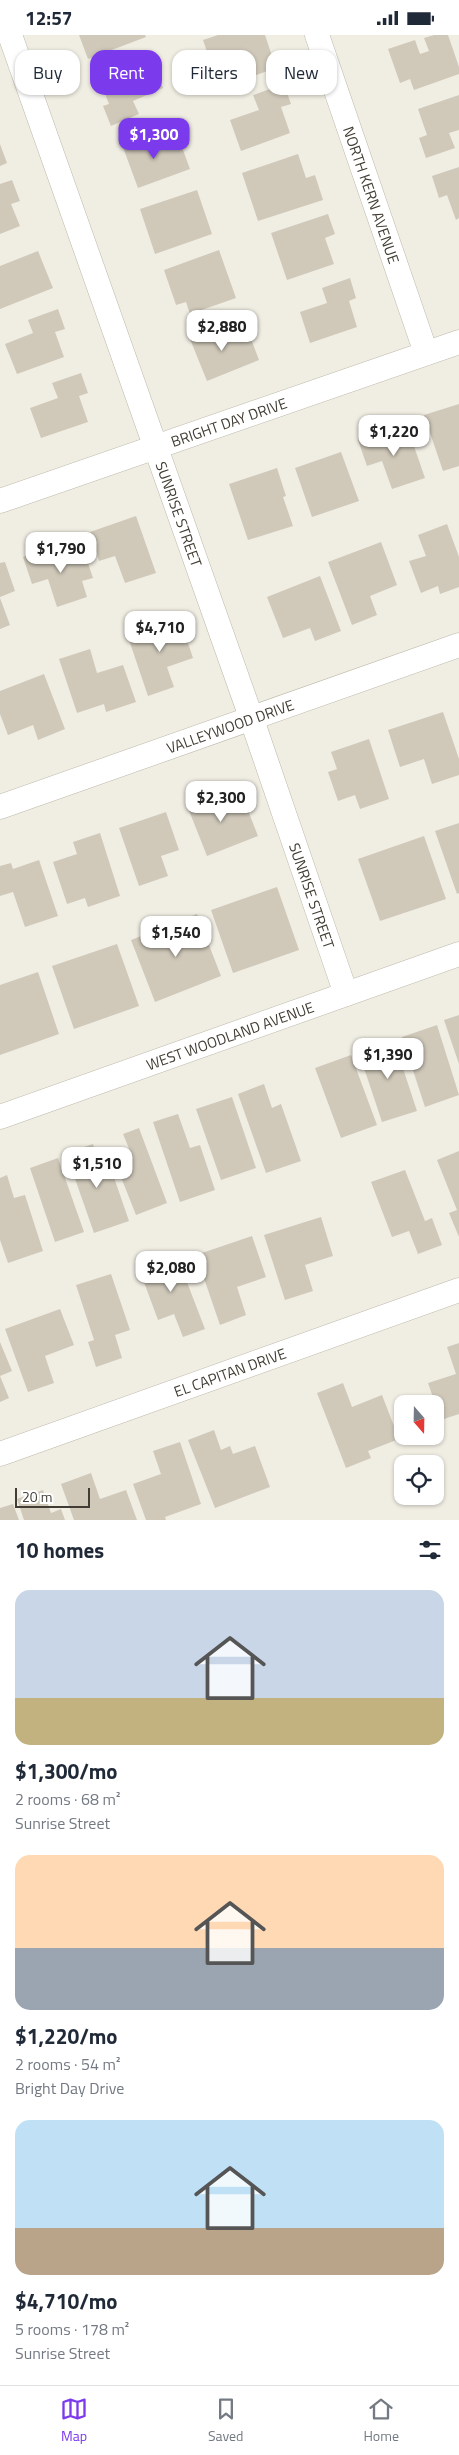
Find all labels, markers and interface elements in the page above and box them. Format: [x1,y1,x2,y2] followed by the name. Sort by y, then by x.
[25,3,72,32] text: 12:57
[15,50,80,95] chip: Buy
[90,50,162,95] chip: Rent
[172,50,256,95] chip: Filters
[266,50,337,95] chip: New
[113,117,195,160] pin: $1,300
[129,122,179,146] text: $1,300
[338,123,406,267] street label: NORTH KERN AVENUE
[181,309,263,352] pin: $2,880
[197,314,247,338] text: $2,880
[167,391,290,453] street label: BRIGHT DAY DRIVE
[353,415,435,457] pin: $1,220
[369,419,419,443] text: $1,220
[150,458,209,570] street label: SUNRISE STREET
[20,531,102,574] pin: $1,790
[36,536,86,560] text: $1,790
[119,611,201,653] pin: $4,710
[135,615,185,639] text: $4,710
[163,693,297,759] street label: VALLEYWOOD DRIVE
[180,781,262,823] pin: $2,300
[196,785,246,809] text: $2,300
[283,840,341,952] street label: SUNRISE STREET
[135,915,217,958] pin: $1,540
[151,920,201,944] text: $1,540
[143,995,317,1076] street label: WEST WOODLAND AVENUE
[347,1037,429,1080] pin: $1,390
[363,1042,413,1066] text: $1,390
[56,1147,138,1189] pin: $1,510
[72,1151,122,1175] text: $1,510
[130,1251,212,1293] pin: $2,080
[146,1255,196,1279] text: $2,080
[170,1341,289,1403] street label: EL CAPITAN DRIVE
[394,1395,444,1445] north arrow
[394,1395,444,1505] map controls
[394,1455,444,1505] button: locate
[15,1485,90,1508] scale bar
[22,1486,52,1507] text: 20 m
[15,1534,104,1566] text: 10 homes
[416,1536,444,1564] icon: filters
[185,1623,275,1713] icon: home
[15,1755,117,1787] text: $1,300/mo
[15,1787,120,1811] text: 2 rooms · 68 m²
[15,1811,110,1835] text: Sunrise Street
[185,1888,275,1978] icon: home
[15,2020,117,2052] text: $1,220/mo
[15,2052,120,2076] text: 2 rooms · 54 m²
[15,2076,124,2100] text: Bright Day Drive
[185,2153,275,2243] icon: home
[15,2285,117,2317] text: $4,710/mo
[15,2317,129,2341] text: 5 rooms · 178 m²
[15,2341,110,2365] text: Sunrise Street
[60,2395,88,2446] tab: Map
[208,2395,244,2446] tab: Saved
[363,2395,399,2446] tab: Home

